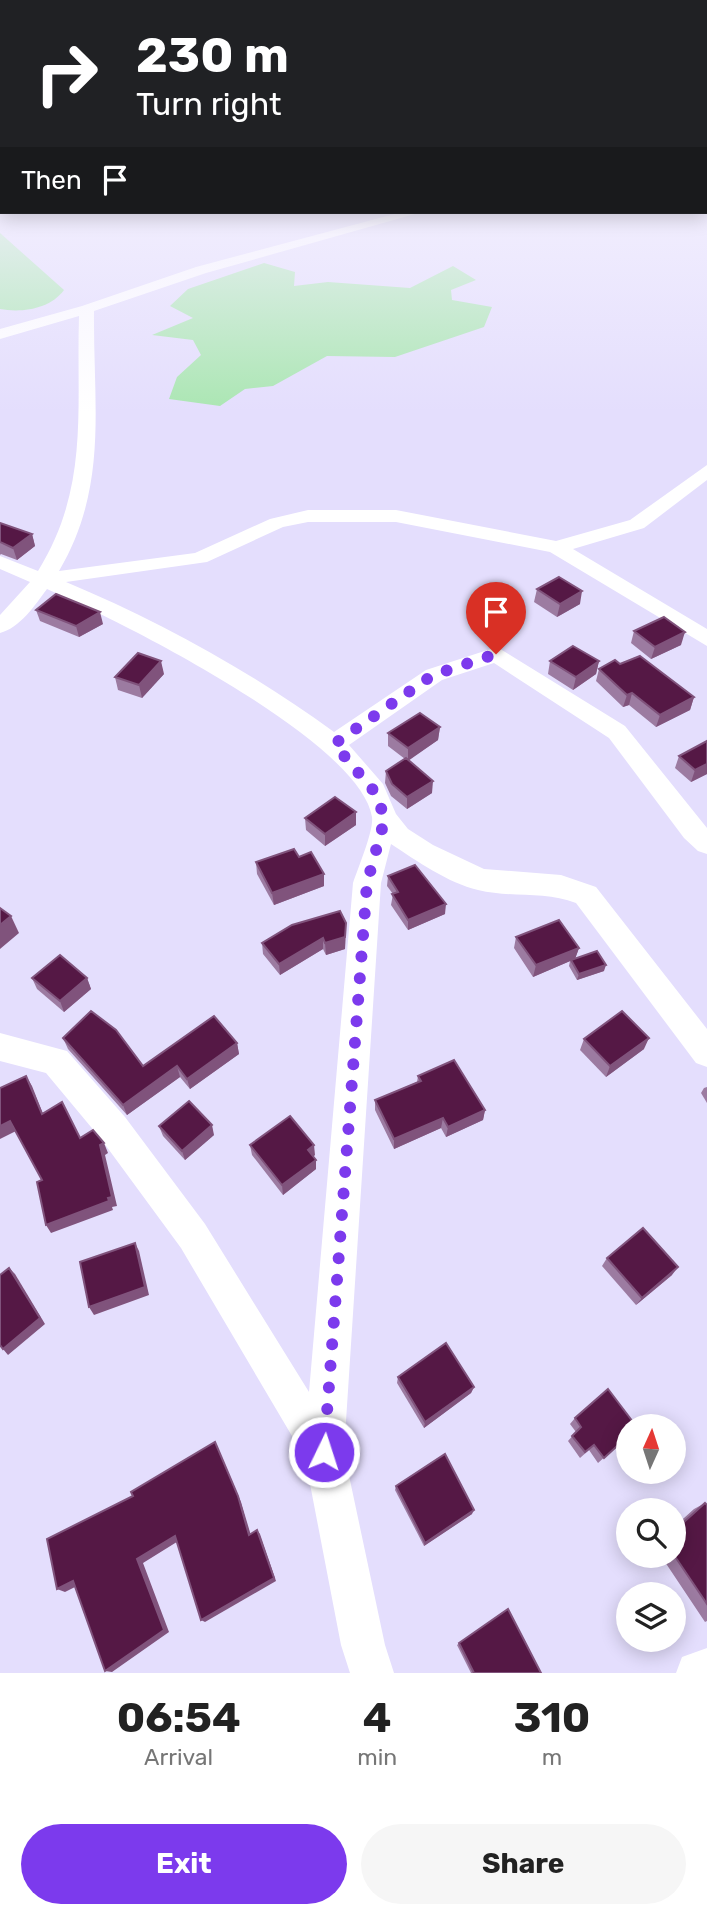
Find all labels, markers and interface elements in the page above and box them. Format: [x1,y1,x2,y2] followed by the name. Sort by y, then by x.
[136,26,289,84] text: 230 m
[21,28,112,119] icon: right
[136,85,281,123] text: Turn right
[96,161,134,199] icon: arrive
[21,165,82,196] text: Then
[466,582,526,654] pin
[477,593,515,631] icon: arrive
[616,1414,686,1484] north arrow
[616,1414,686,1652] map controls
[287,1415,361,1489] position arrow
[616,1498,686,1568] button: search
[616,1582,686,1652] button: layers
[117,1693,241,1743] text: 06:54
[363,1693,392,1743] text: 4
[514,1693,590,1743] text: 310
[144,1743,213,1771] text: Arrival
[357,1743,397,1771] text: min
[542,1743,562,1771] text: m
[21,1824,347,1904] button: Exit
[361,1824,686,1904] button: Share

